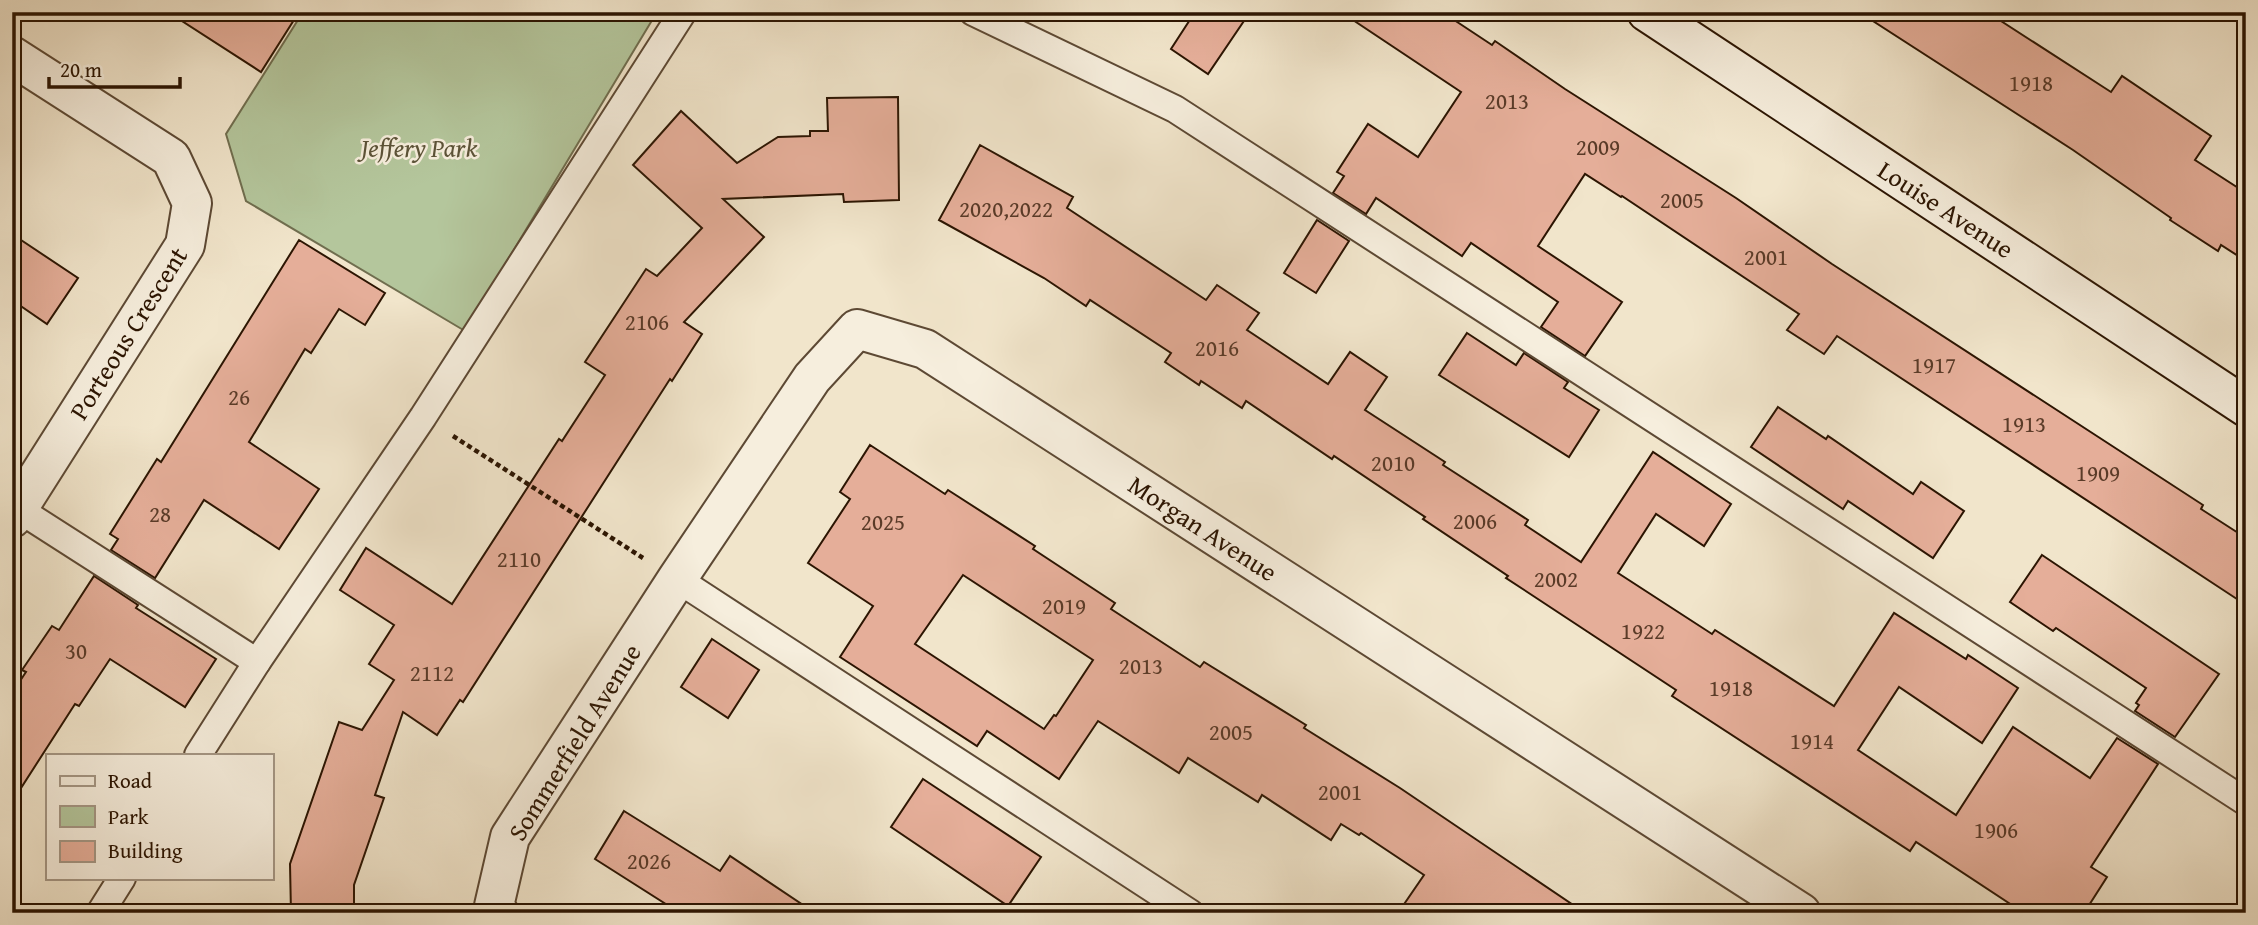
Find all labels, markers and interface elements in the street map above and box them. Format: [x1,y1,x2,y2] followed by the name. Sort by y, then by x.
[49,46,180,90] scale bar
[60,54,102,85] text: 20 m
[2009,66,2053,99] house number: 1918
[1485,84,1529,117] house number: 2013
[357,128,477,167] park label: Jeffery Park
[1576,130,1620,163] house number: 2009
[1870,150,2022,268] street label: Louise Avenue
[1660,183,1704,216] house number: 2005
[959,192,1053,225] house number: 2020,2022
[59,239,197,427] street label: Porteous Crescent
[1744,240,1788,273] house number: 2001
[625,305,669,338] house number: 2106
[1195,331,1239,364] house number: 2016
[1912,348,1956,381] house number: 1917
[228,380,250,413] house number: 26
[2002,407,2046,440] house number: 1913
[1371,446,1415,479] house number: 2010
[2076,456,2120,489] house number: 1909
[1121,465,1285,591] street label: Morgan Avenue
[149,497,171,530] house number: 28
[1453,504,1497,537] house number: 2006
[861,505,905,538] house number: 2025
[497,542,541,575] house number: 2110
[1534,562,1578,595] house number: 2002
[1042,589,1086,622] house number: 2019
[1621,614,1665,647] house number: 1922
[65,634,87,667] house number: 30
[498,636,650,848] street label: Sommerfield Avenue
[1119,649,1163,682] house number: 2013
[410,656,454,689] house number: 2112
[1709,671,1753,704] house number: 1918
[1209,715,1253,748] house number: 2005
[1790,724,1834,757] house number: 1914
[46,754,273,880] legend
[108,765,153,796] text: Road
[1318,775,1362,808] house number: 2001
[108,801,149,832] text: Park
[1974,813,2018,846] house number: 1906
[108,835,183,866] text: Building
[627,844,671,877] house number: 2026

